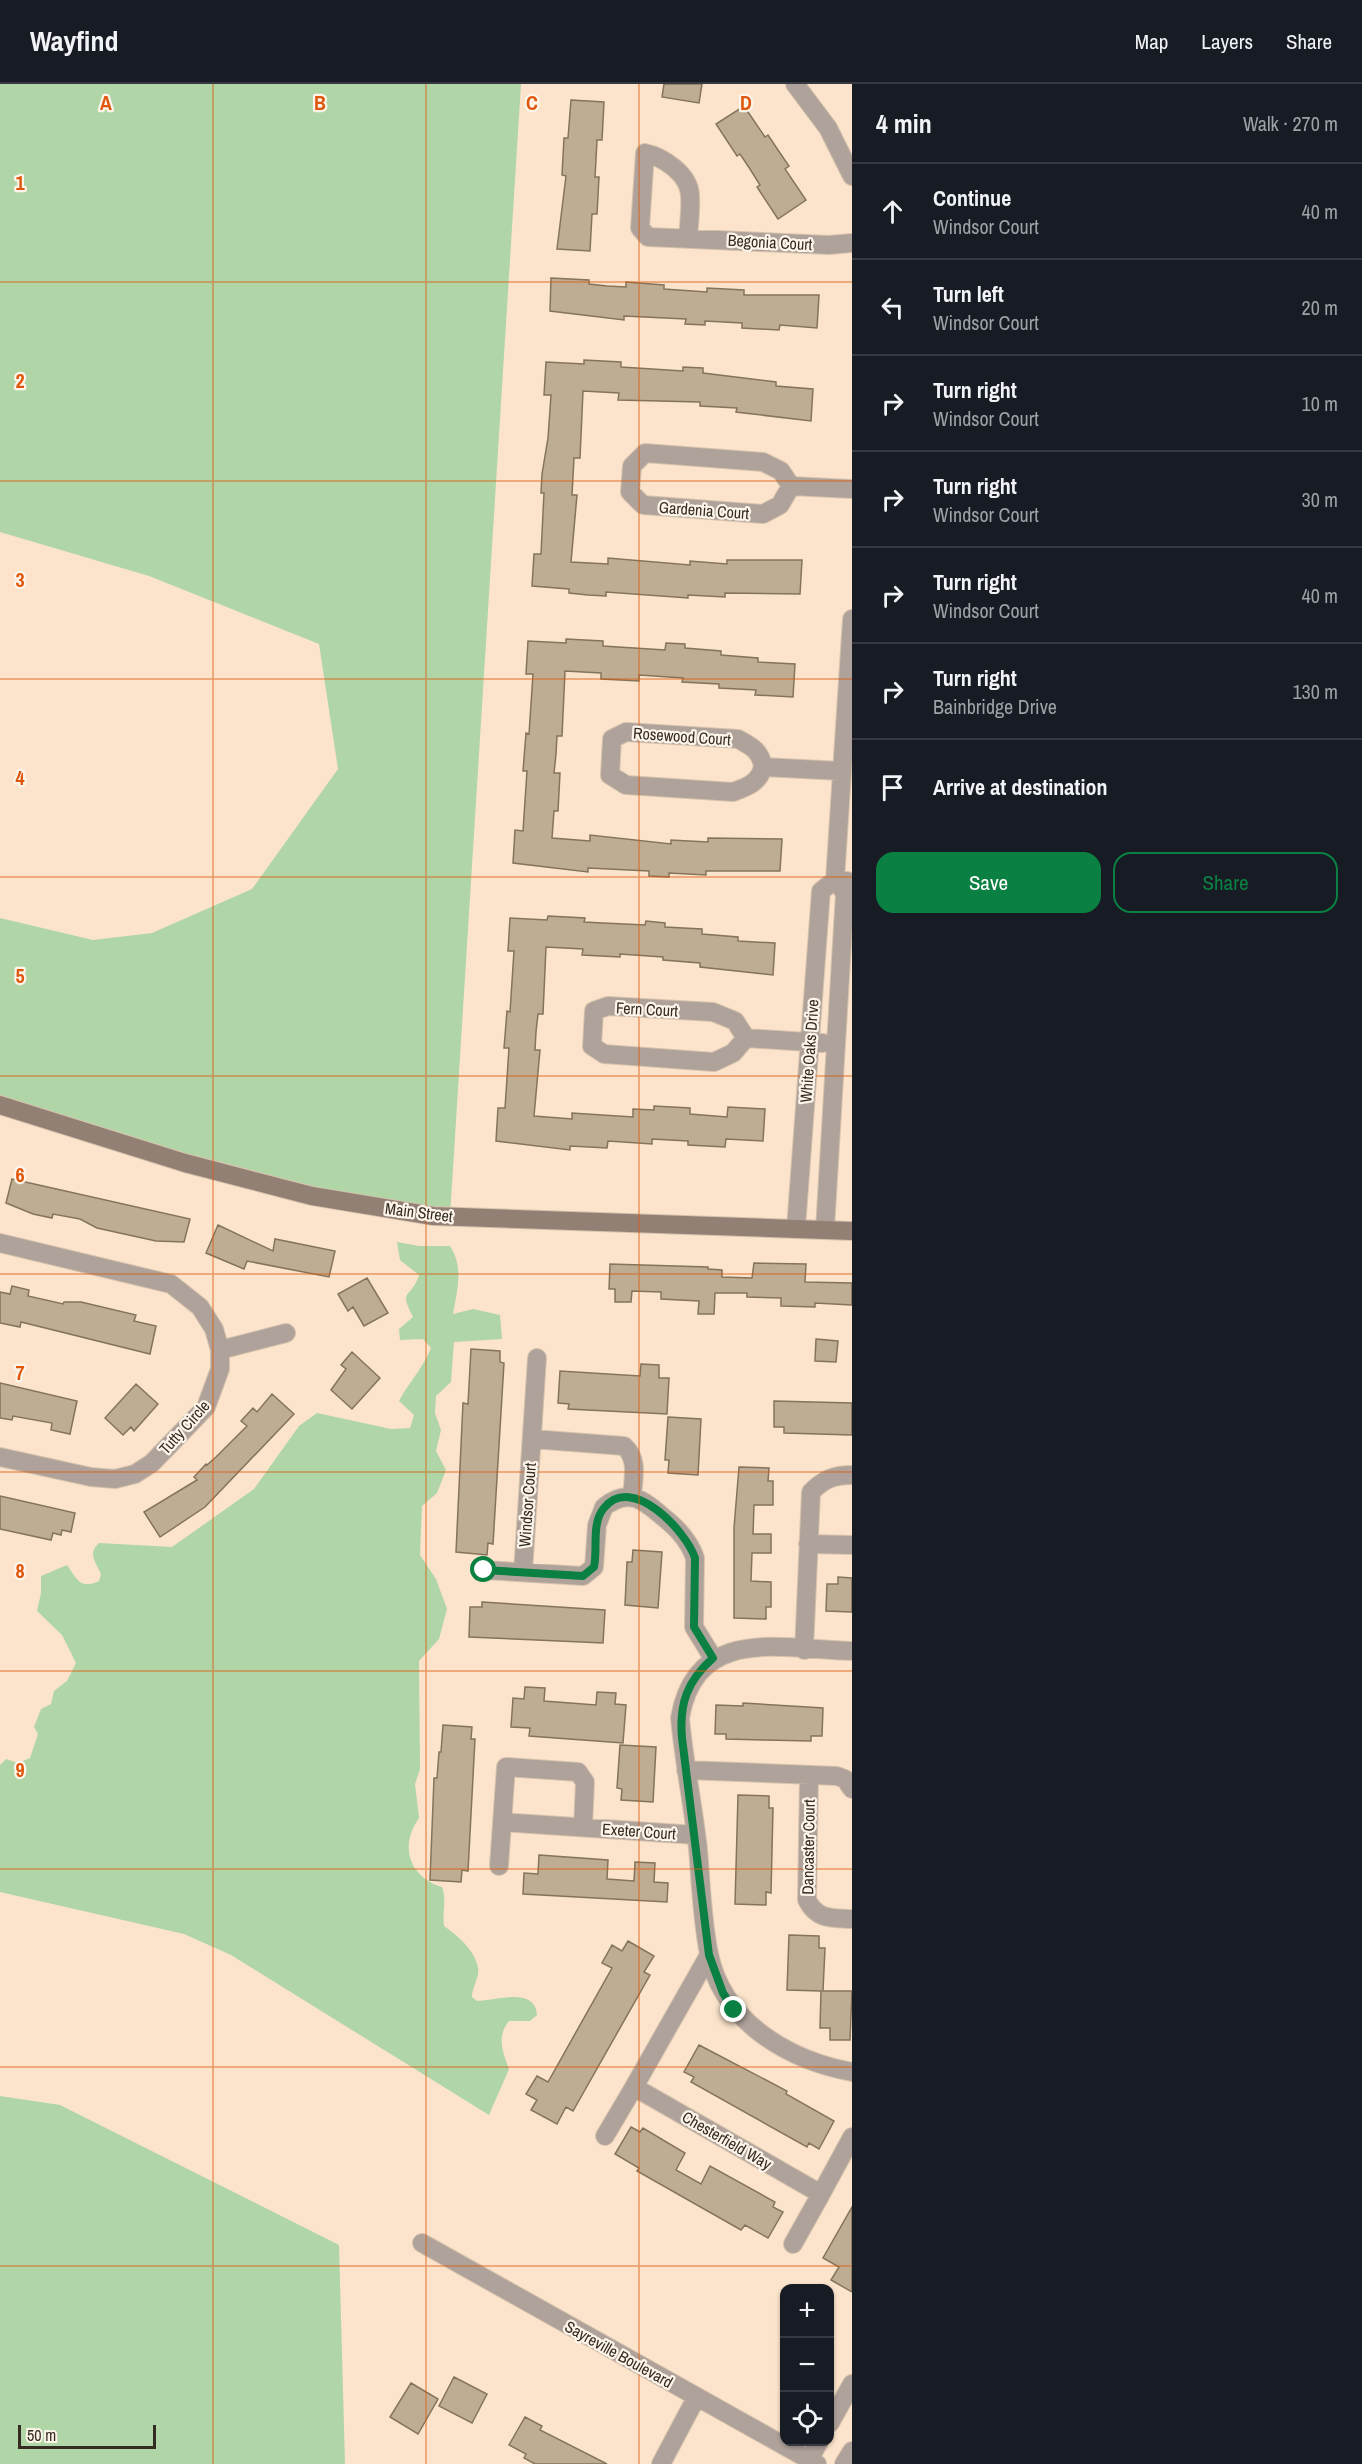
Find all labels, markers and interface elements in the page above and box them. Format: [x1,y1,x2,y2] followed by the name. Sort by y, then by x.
[30,22,118,60] text: Wayfind
[1135,27,1168,56] text: Map
[1201,27,1253,56] text: Layers
[1286,27,1332,56] text: Share
[100,89,112,116] text: A
[314,89,326,116] text: B
[526,89,538,116] text: C
[740,89,752,116] text: D
[876,106,932,141] text: 4 min
[1243,110,1338,137] text: Walk · 270 m
[15,169,25,196] text: 1
[933,183,1011,213] text: Continue
[876,195,909,228] icon: ahead
[1302,198,1338,225] text: 40 m
[933,213,1039,240] text: Windsor Court
[727,229,813,255] street label: Begonia Court
[933,279,1004,309] text: Turn left
[876,291,909,324] icon: left
[1302,294,1338,321] text: 20 m
[933,309,1039,336] text: Windsor Court
[15,367,25,394] text: 2
[933,375,1017,405] text: Turn right
[876,387,909,420] icon: right
[1302,390,1338,417] text: 10 m
[933,405,1039,432] text: Windsor Court
[933,471,1017,501] text: Turn right
[876,483,909,516] icon: right
[1302,486,1338,513] text: 30 m
[658,496,750,524] street label: Gardenia Court
[933,501,1039,528] text: Windsor Court
[15,566,25,593] text: 3
[933,567,1017,597] text: Turn right
[876,579,909,612] icon: right
[1302,582,1338,609] text: 40 m
[933,597,1039,624] text: Windsor Court
[933,663,1017,693] text: Turn right
[876,675,909,708] icon: right
[1292,678,1338,705] text: 130 m
[933,693,1057,720] text: Bainbridge Drive
[632,722,732,750] street label: Rosewood Court
[15,764,25,791] text: 4
[876,771,909,804] icon: arrive
[933,772,1107,802] text: Arrive at destination
[876,852,1101,913] button: Save
[1113,852,1338,913] button: Share
[15,962,25,989] text: 5
[615,996,679,1022] street label: Fern Court
[794,999,824,1103] street label: White Oaks Drive
[15,1161,25,1188] text: 6
[384,1197,454,1227] street label: Main Street
[15,1359,25,1386] text: 7
[154,1395,214,1459] street label: Tutty Circle
[513,1462,541,1548] street label: Windsor Court
[470,1556,496,1582] route start
[15,1557,25,1584] text: 8
[15,1756,25,1783] text: 9
[796,1799,820,1895] street label: Dancaster Court
[601,1817,677,1845] street label: Exeter Court
[720,1996,746,2022] route end
[678,2105,776,2175] street label: Chesterfield Way
[780,2284,834,2446] map controls
[780,2284,834,2338] button: +
[561,2315,677,2393] street label: Sayreville Boulevard
[780,2338,834,2392] button: −
[780,2392,834,2446] button: locate
[18,2422,156,2450] scale bar
[27,2424,56,2446] text: 50 m

